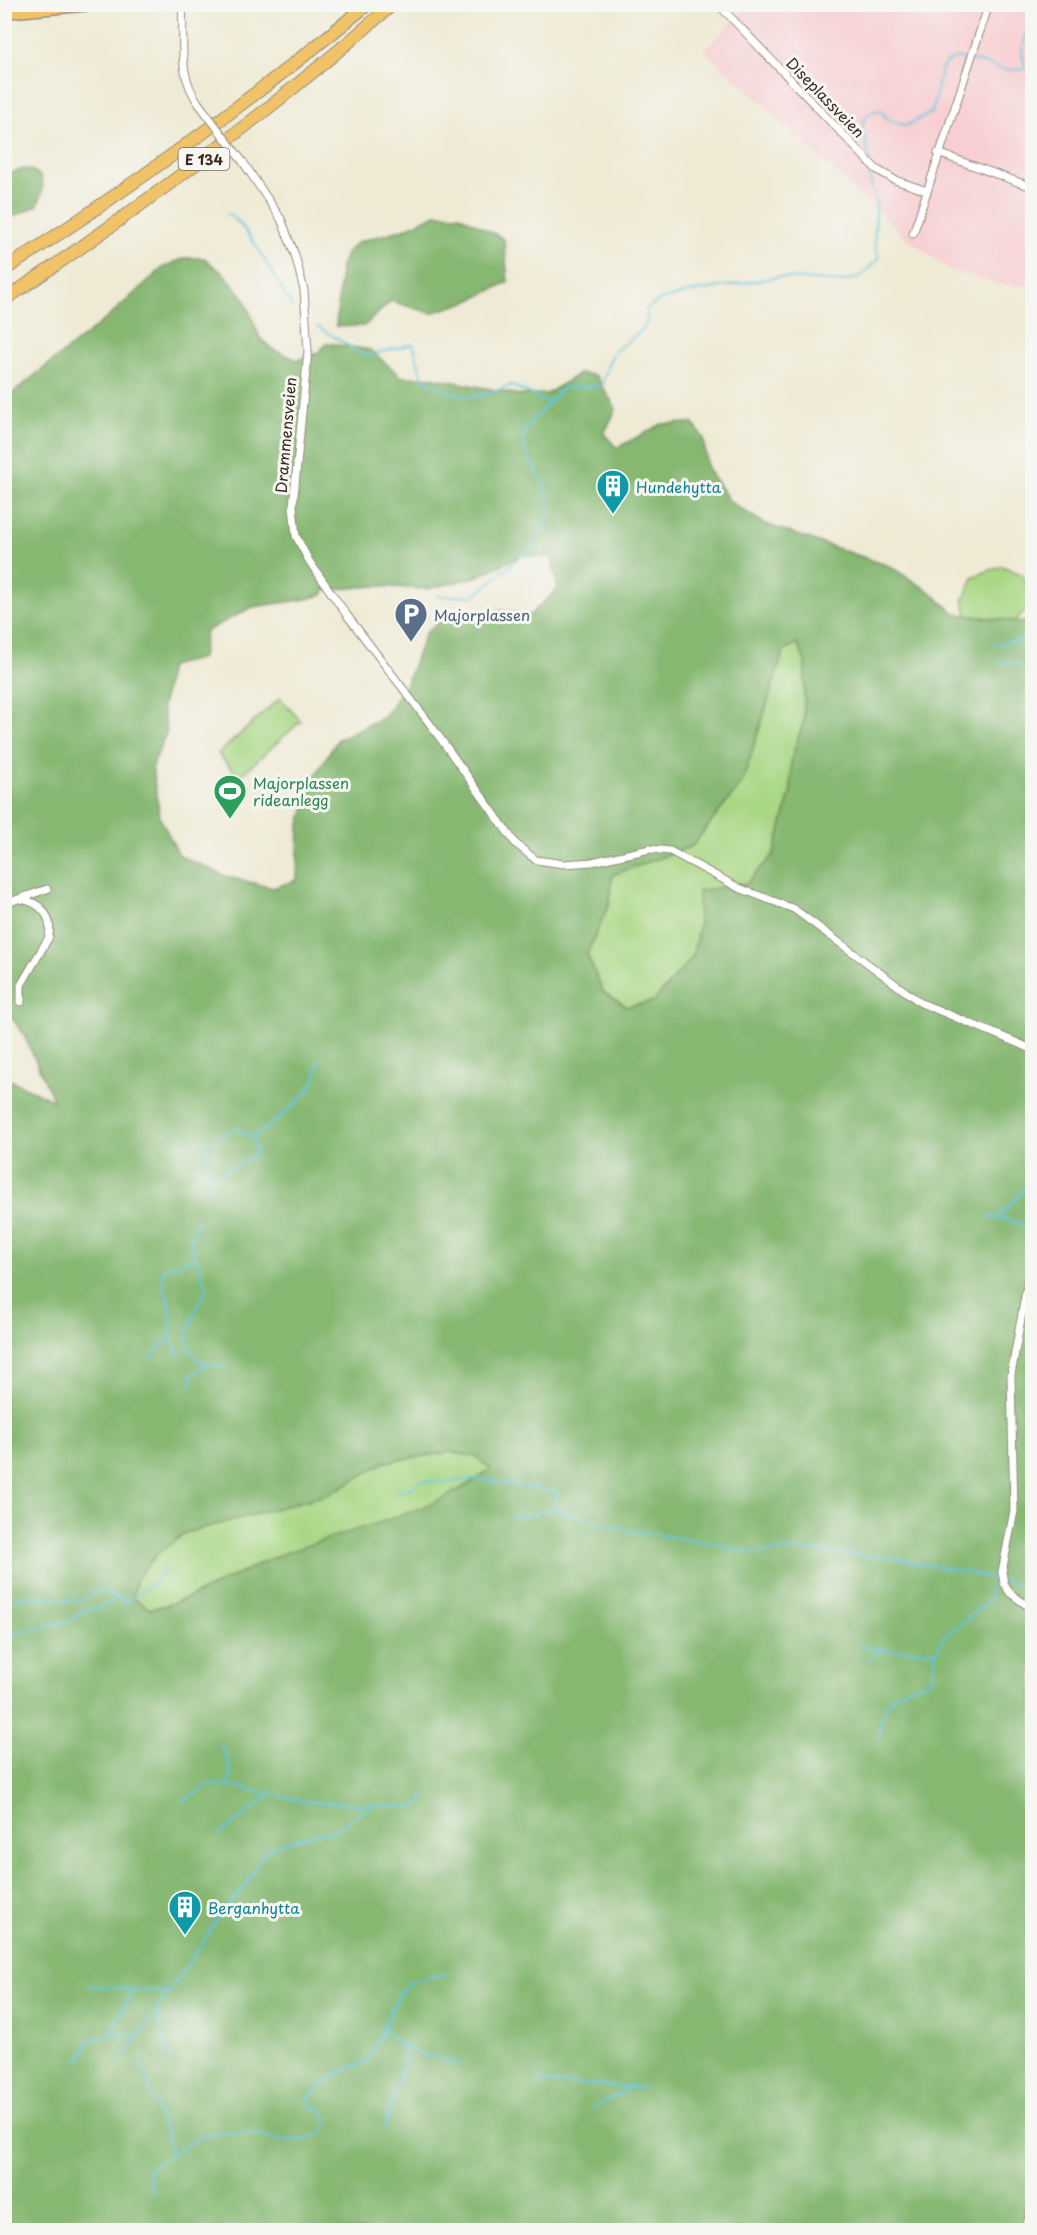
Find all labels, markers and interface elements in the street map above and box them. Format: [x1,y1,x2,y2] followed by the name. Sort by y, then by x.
[782,52,870,142] street label: Diseplassveien
[178,148,230,170] road number: E 134
[268,376,302,494] street label: Drammensveien
[595,468,631,515] building icon: Hundehytta
[636,475,722,498] place label: Hundehytta
[393,596,429,643] parking icon: Majorplassen
[434,603,530,626] place label: Majorplassen
[253,771,349,811] place label: Majorplassen rideanlegg
[212,773,248,820] sports icon: Majorplassen rideanlegg
[167,1889,203,1936] building icon: Berganhytta
[208,1896,300,1919] place label: Berganhytta

